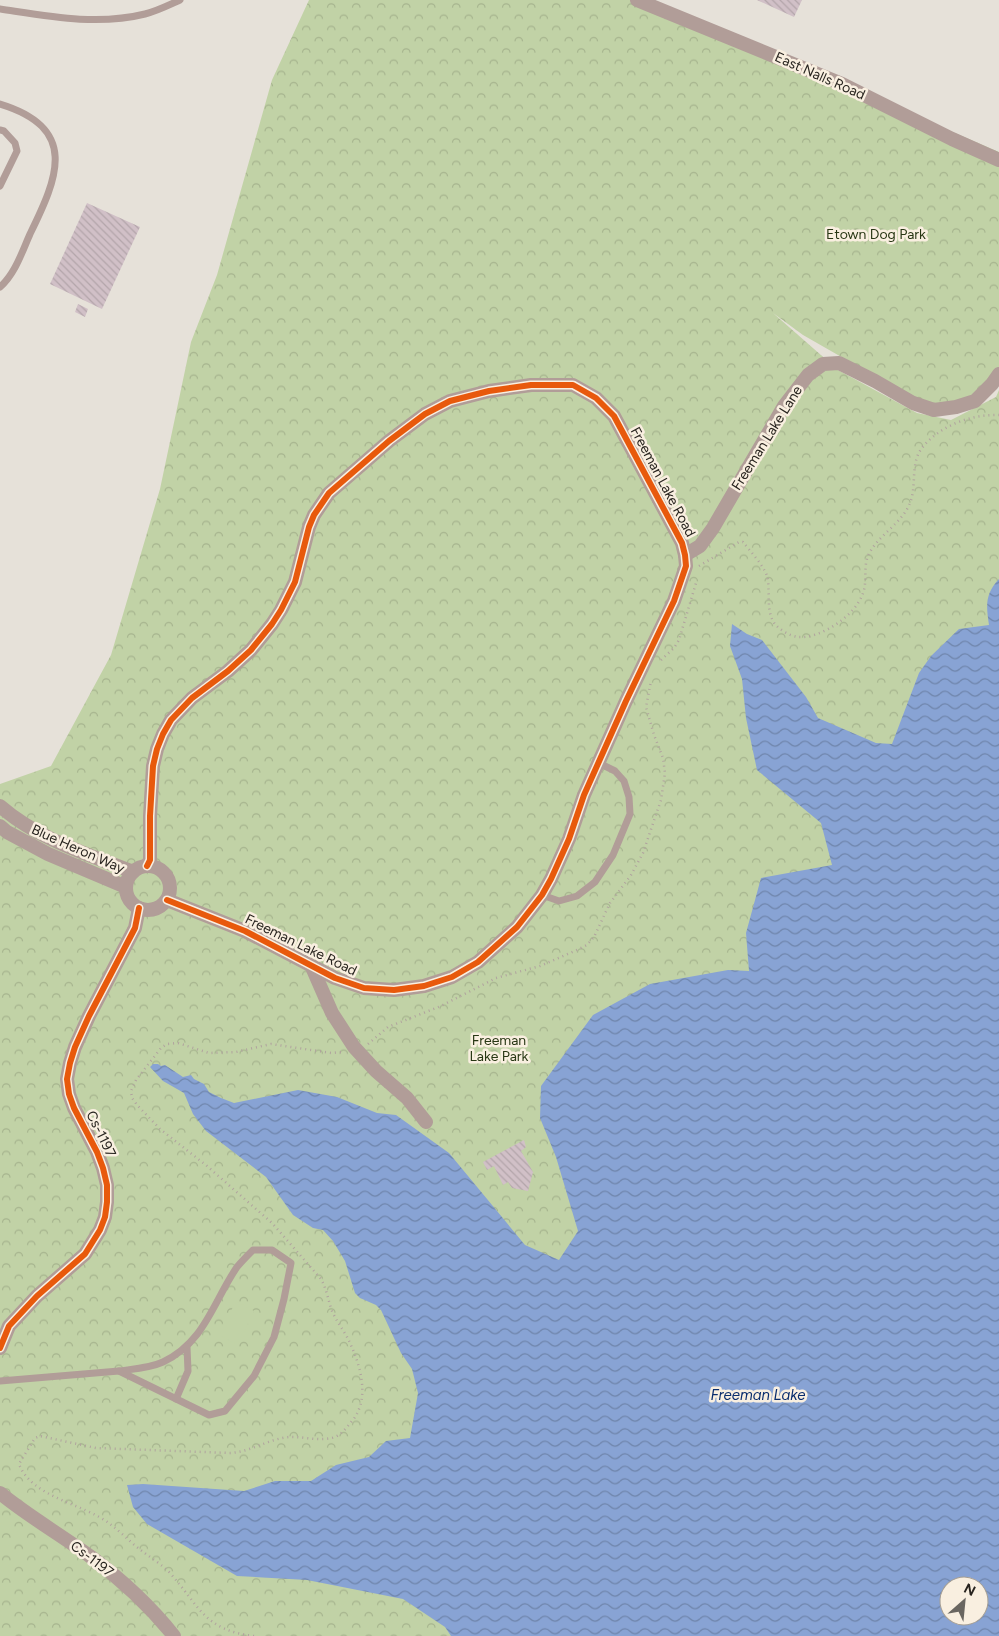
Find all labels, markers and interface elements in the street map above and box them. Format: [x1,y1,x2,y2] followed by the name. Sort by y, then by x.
[772,48,868,104] street label: East Nalls Road
[826,226,926,243] park label: Etown Dog Park
[728,382,806,493] street label: Freeman Lake Lane
[627,424,699,540] street label: Freeman Lake Road
[29,821,128,877] street label: Blue Heron Way
[242,911,360,979] street label: Freeman Lake Road
[470,1032,529,1065] park label: Freeman Lake Park
[83,1108,120,1160] street label: Cs-1197
[710,1386,806,1404] water label: Freeman Lake
[67,1537,117,1581] street label: Cs-1197
[939,1576,989,1626] north arrow
[961,1580,978,1600] text: N

